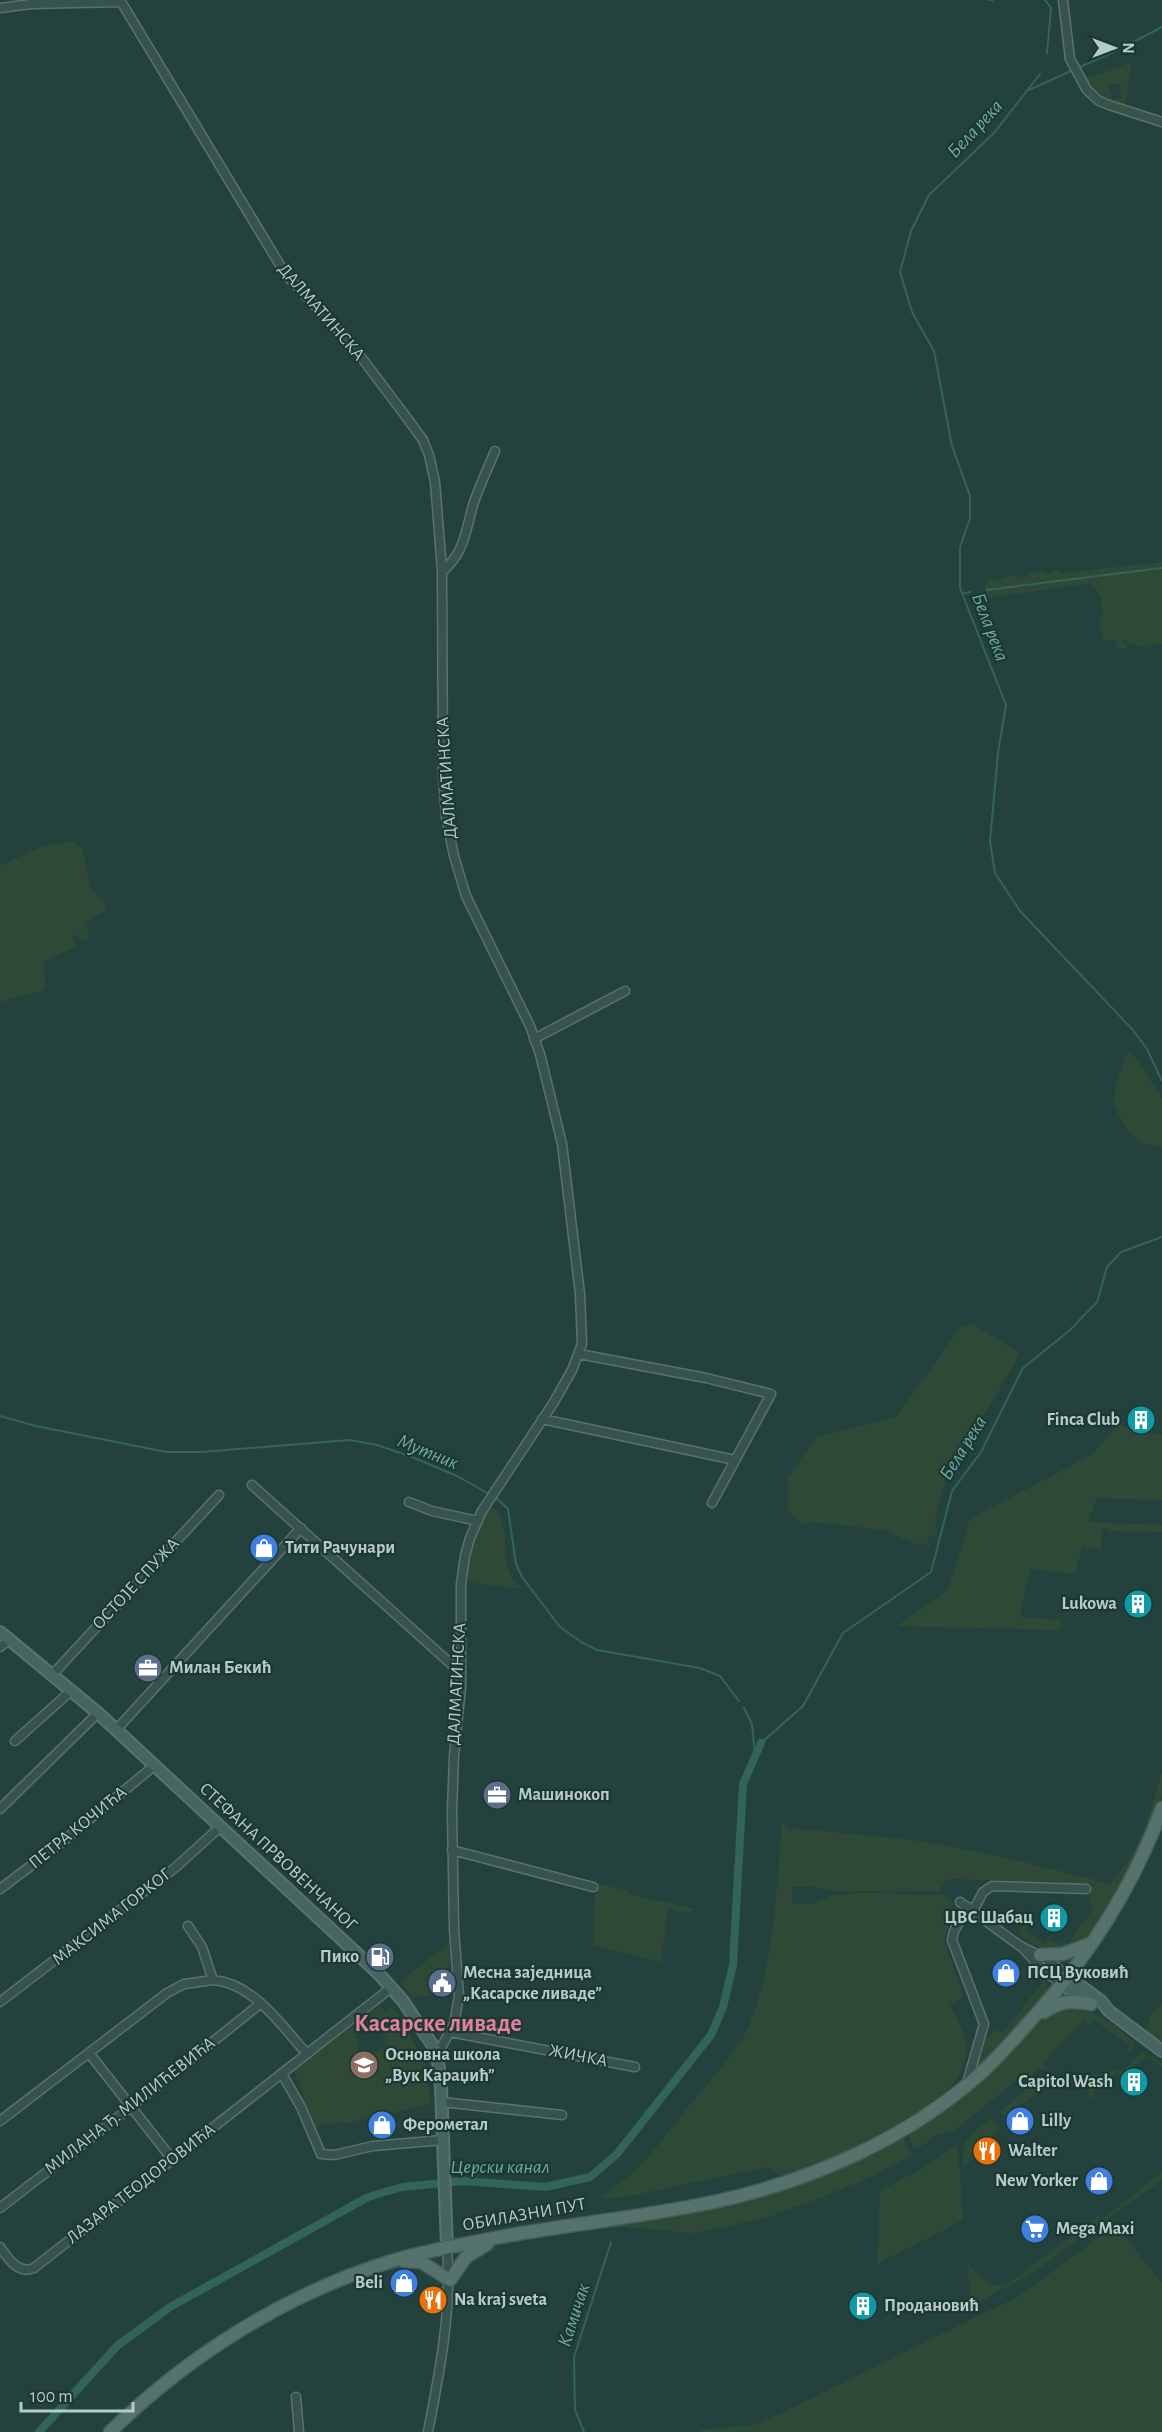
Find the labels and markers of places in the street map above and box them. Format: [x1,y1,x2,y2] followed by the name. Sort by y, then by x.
[1125,1404,1157,1436] building icon: Finca Club
[1047,1411,1120,1429] place label: Finca Club
[248,1532,280,1564] shop icon: Тити Рачунари
[285,1539,395,1557] place label: Тити Рачунари
[1122,1588,1154,1620] building icon: Lukowa
[1062,1595,1117,1613] place label: Lukowa
[132,1652,164,1684] office icon: Милан Бекић
[169,1659,271,1677] place label: Милан Бекић
[481,1779,513,1811] office icon: Машинокоп
[518,1786,610,1804] place label: Машинокоп
[1038,1902,1070,1934] building icon: ЦВС Шабац
[944,1909,1033,1927] place label: ЦВС Шабац
[364,1941,396,1973] fuel station icon: Пико
[320,1948,359,1966] place label: Пико
[990,1957,1022,1989] shop icon: ПСЦ Вуковић
[463,1964,602,2003] place label: Месна заједница „Касарске ливаде”
[1027,1964,1129,1982] place label: ПСЦ Вуковић
[426,1967,458,1999] public building icon: Месна заједница „Касарске ливаде”
[385,2046,501,2085] place label: Основна школа „Вук Караџић”
[348,2049,380,2081] school or university icon: Основна школа „Вук Караџић”
[1118,2066,1150,2098] building icon: Capitol Wash
[1018,2073,1113,2091] place label: Capitol Wash
[1004,2105,1036,2137] shop icon: Lilly
[366,2109,398,2141] shop icon: Ферометал
[1041,2112,1072,2130] place label: Lilly
[403,2116,488,2134] place label: Ферометал
[971,2135,1003,2167] restaurant icon: Walter
[1008,2142,1058,2160] place label: Walter
[1083,2165,1115,2197] shop icon: New Yorker
[995,2172,1079,2190] place label: New Yorker
[1019,2213,1051,2245] supermarket icon: Mega Maxi
[1056,2220,1134,2238] place label: Mega Maxi
[388,2267,420,2299] shop icon: Beli
[355,2274,383,2292] place label: Beli
[417,2284,449,2316] restaurant icon: Na kraj sveta
[847,2290,879,2322] building icon: Продановић
[454,2291,547,2309] place label: Na kraj sveta
[884,2297,979,2315] place label: Продановић

